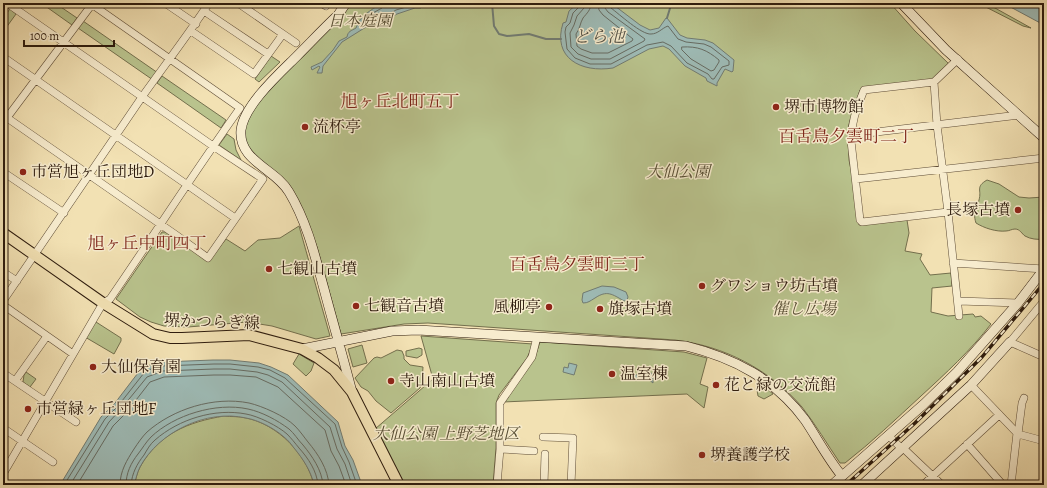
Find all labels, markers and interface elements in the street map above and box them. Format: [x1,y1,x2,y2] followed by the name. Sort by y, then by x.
[328,10,395,32] park label: 日本庭園
[24,22,114,48] scale bar
[574,25,626,48] water label: どら池
[30,28,59,44] text: 100 m
[341,90,460,113] district label: 旭ヶ丘北町五丁
[784,96,864,118] place label: 堺市博物館
[771,102,781,112] marker: 堺市博物館
[313,116,361,138] place label: 流杯亭
[300,122,310,132] marker: 流杯亭
[778,125,914,148] district label: 百舌鳥夕雲町二丁
[31,161,154,183] place label: 市営旭ヶ丘団地D
[646,161,713,183] park label: 大仙公園
[18,167,28,177] marker: 市営旭ヶ丘団地D
[946,199,1010,221] place label: 長塚古墳
[1013,205,1023,215] marker: 長塚古墳
[88,232,207,255] district label: 旭ヶ丘中町四丁
[509,253,645,276] district label: 百舌鳥夕雲町三丁
[277,258,357,280] place label: 七観山古墳
[264,264,274,274] marker: 七観山古墳
[710,275,838,297] place label: グワショウ坊古墳
[697,281,707,291] marker: グワショウ坊古墳
[364,295,444,317] place label: 七観音古墳
[493,296,541,318] place label: 風柳亭
[608,298,672,320] place label: 旗塚古墳
[772,298,838,320] park label: 催し広場
[351,301,361,311] marker: 七観音古墳
[544,302,554,312] marker: 風柳亭
[595,304,605,314] marker: 旗塚古墳
[164,309,260,335] street label: 堺かつらぎ線
[101,356,181,378] place label: 大仙保育園
[88,362,98,372] marker: 大仙保育園
[620,363,668,385] place label: 温室棟
[607,369,617,379] marker: 温室棟
[399,370,495,392] place label: 寺山南山古墳
[724,374,836,396] place label: 花と緑の交流館
[386,376,396,386] marker: 寺山南山古墳
[711,380,721,390] marker: 花と緑の交流館
[36,398,156,420] place label: 市営緑ヶ丘団地F
[23,404,33,414] marker: 市営緑ヶ丘団地F
[373,423,521,445] park label: 大仙公園 上野芝地区
[710,444,790,466] place label: 堺養護学校
[697,450,707,460] marker: 堺養護学校

